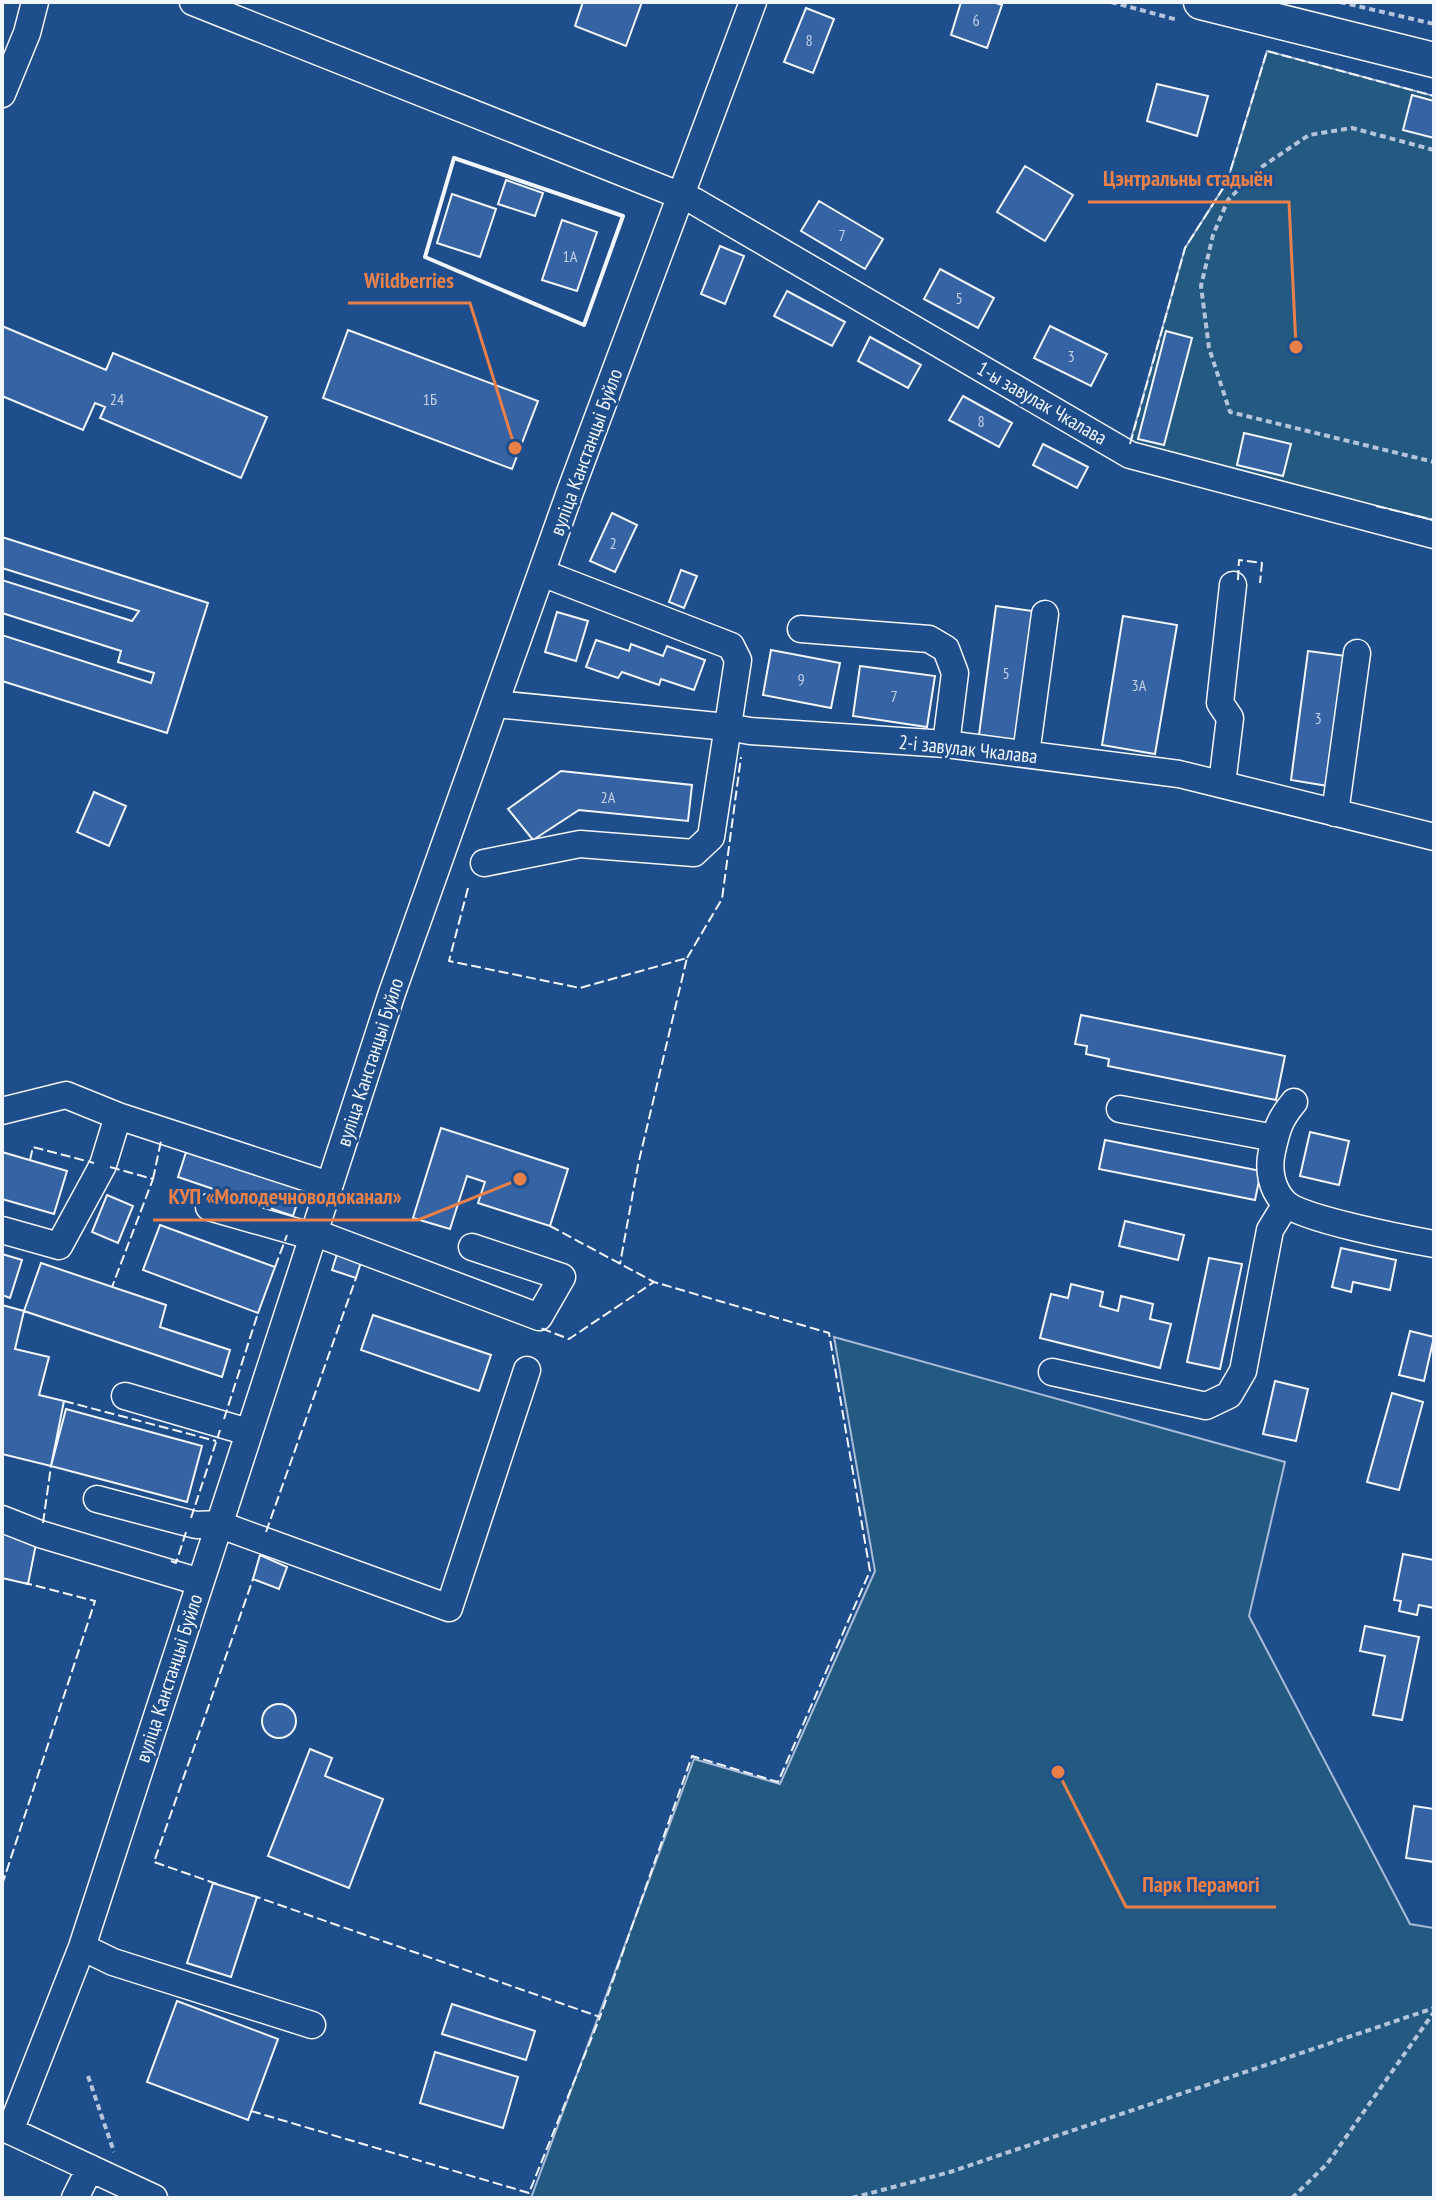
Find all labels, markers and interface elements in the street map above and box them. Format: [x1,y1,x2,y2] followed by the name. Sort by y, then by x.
[972,10,980,30] house number: 6
[805,30,813,50] house number: 8
[1088,156,1289,202] callout: Цэнтральны стадыён
[1103,164,1273,192] text: Цэнтральны стадыён
[838,225,846,245] house number: 7
[563,246,578,266] house number: 1А
[348,257,470,303] callout: Wildberries
[363,266,454,294] text: Wildberries
[955,288,963,308] house number: 5
[1067,346,1075,366] house number: 3
[972,355,1112,451] street label: 1-ы завулак Чкалава
[544,365,628,539] street label: вуліца Канстанцыі Буйло
[110,389,124,409] house number: 24
[423,389,437,409] house number: 1Б
[977,411,985,431] house number: 8
[609,533,617,553] house number: 2
[1002,663,1010,683] house number: 5
[797,669,805,689] house number: 9
[1132,675,1147,695] house number: 3А
[890,686,898,706] house number: 7
[1314,708,1322,728] house number: 3
[897,729,1039,769] street label: 2-і завулак Чкалава
[601,787,616,807] house number: 2А
[331,974,409,1150] street label: вуліца Канстанцыі Буйло
[153,1174,418,1220] callout: КУП «Молодечноводоканал»
[168,1182,402,1210] text: КУП «Молодечноводоканал»
[130,1590,208,1766] street label: вуліца Канстанцыі Буйло
[1126,1861,1276,1907] callout: Парк Перамогі
[1142,1870,1260,1898] text: Парк Перамогі

